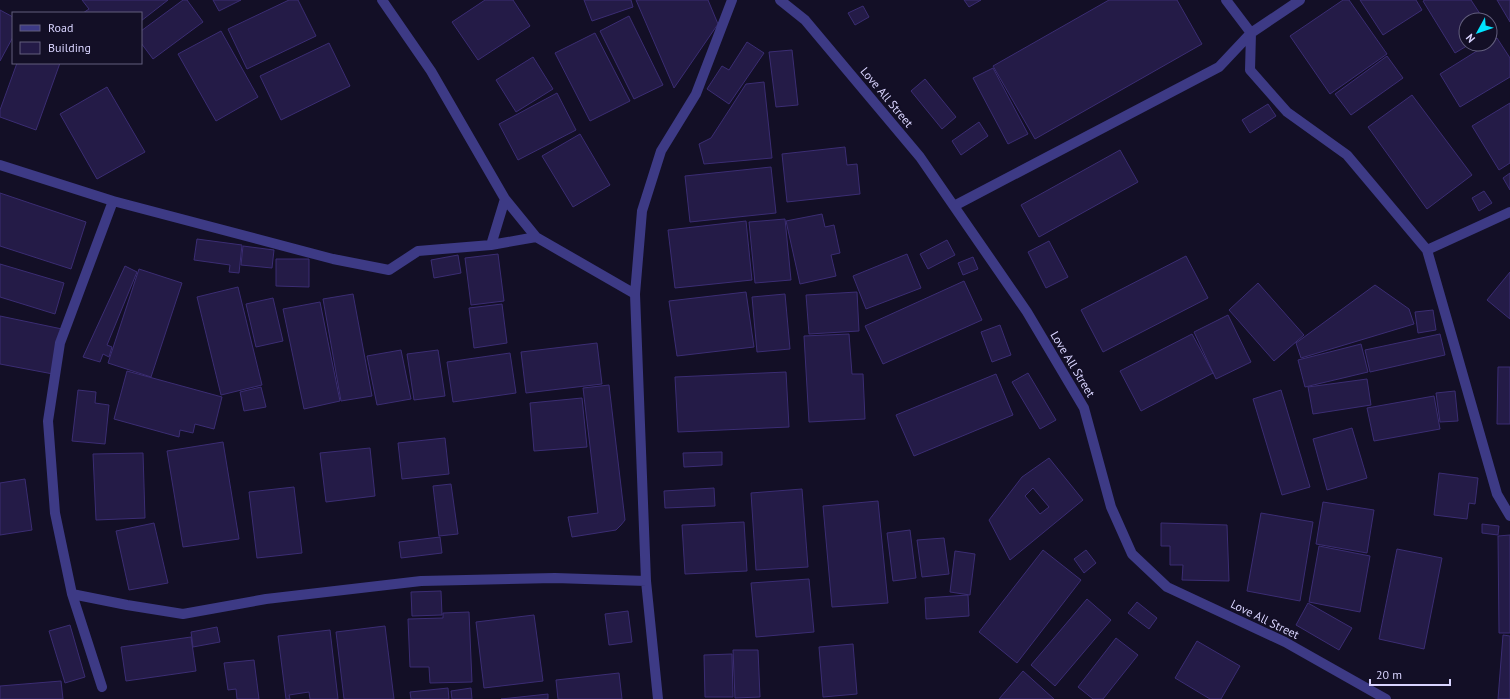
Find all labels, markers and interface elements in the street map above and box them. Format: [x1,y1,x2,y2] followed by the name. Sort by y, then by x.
[12,12,142,64] legend
[1458,12,1498,52] north arrow
[48,20,73,35] text: Road
[1463,31,1478,46] text: N
[48,40,91,55] text: Building
[857,64,917,130] street label: Love All Street
[1047,328,1099,400] street label: Love All Street
[1228,596,1302,642] street label: Love All Street
[1370,661,1450,687] scale bar
[1376,667,1402,682] text: 20 m

